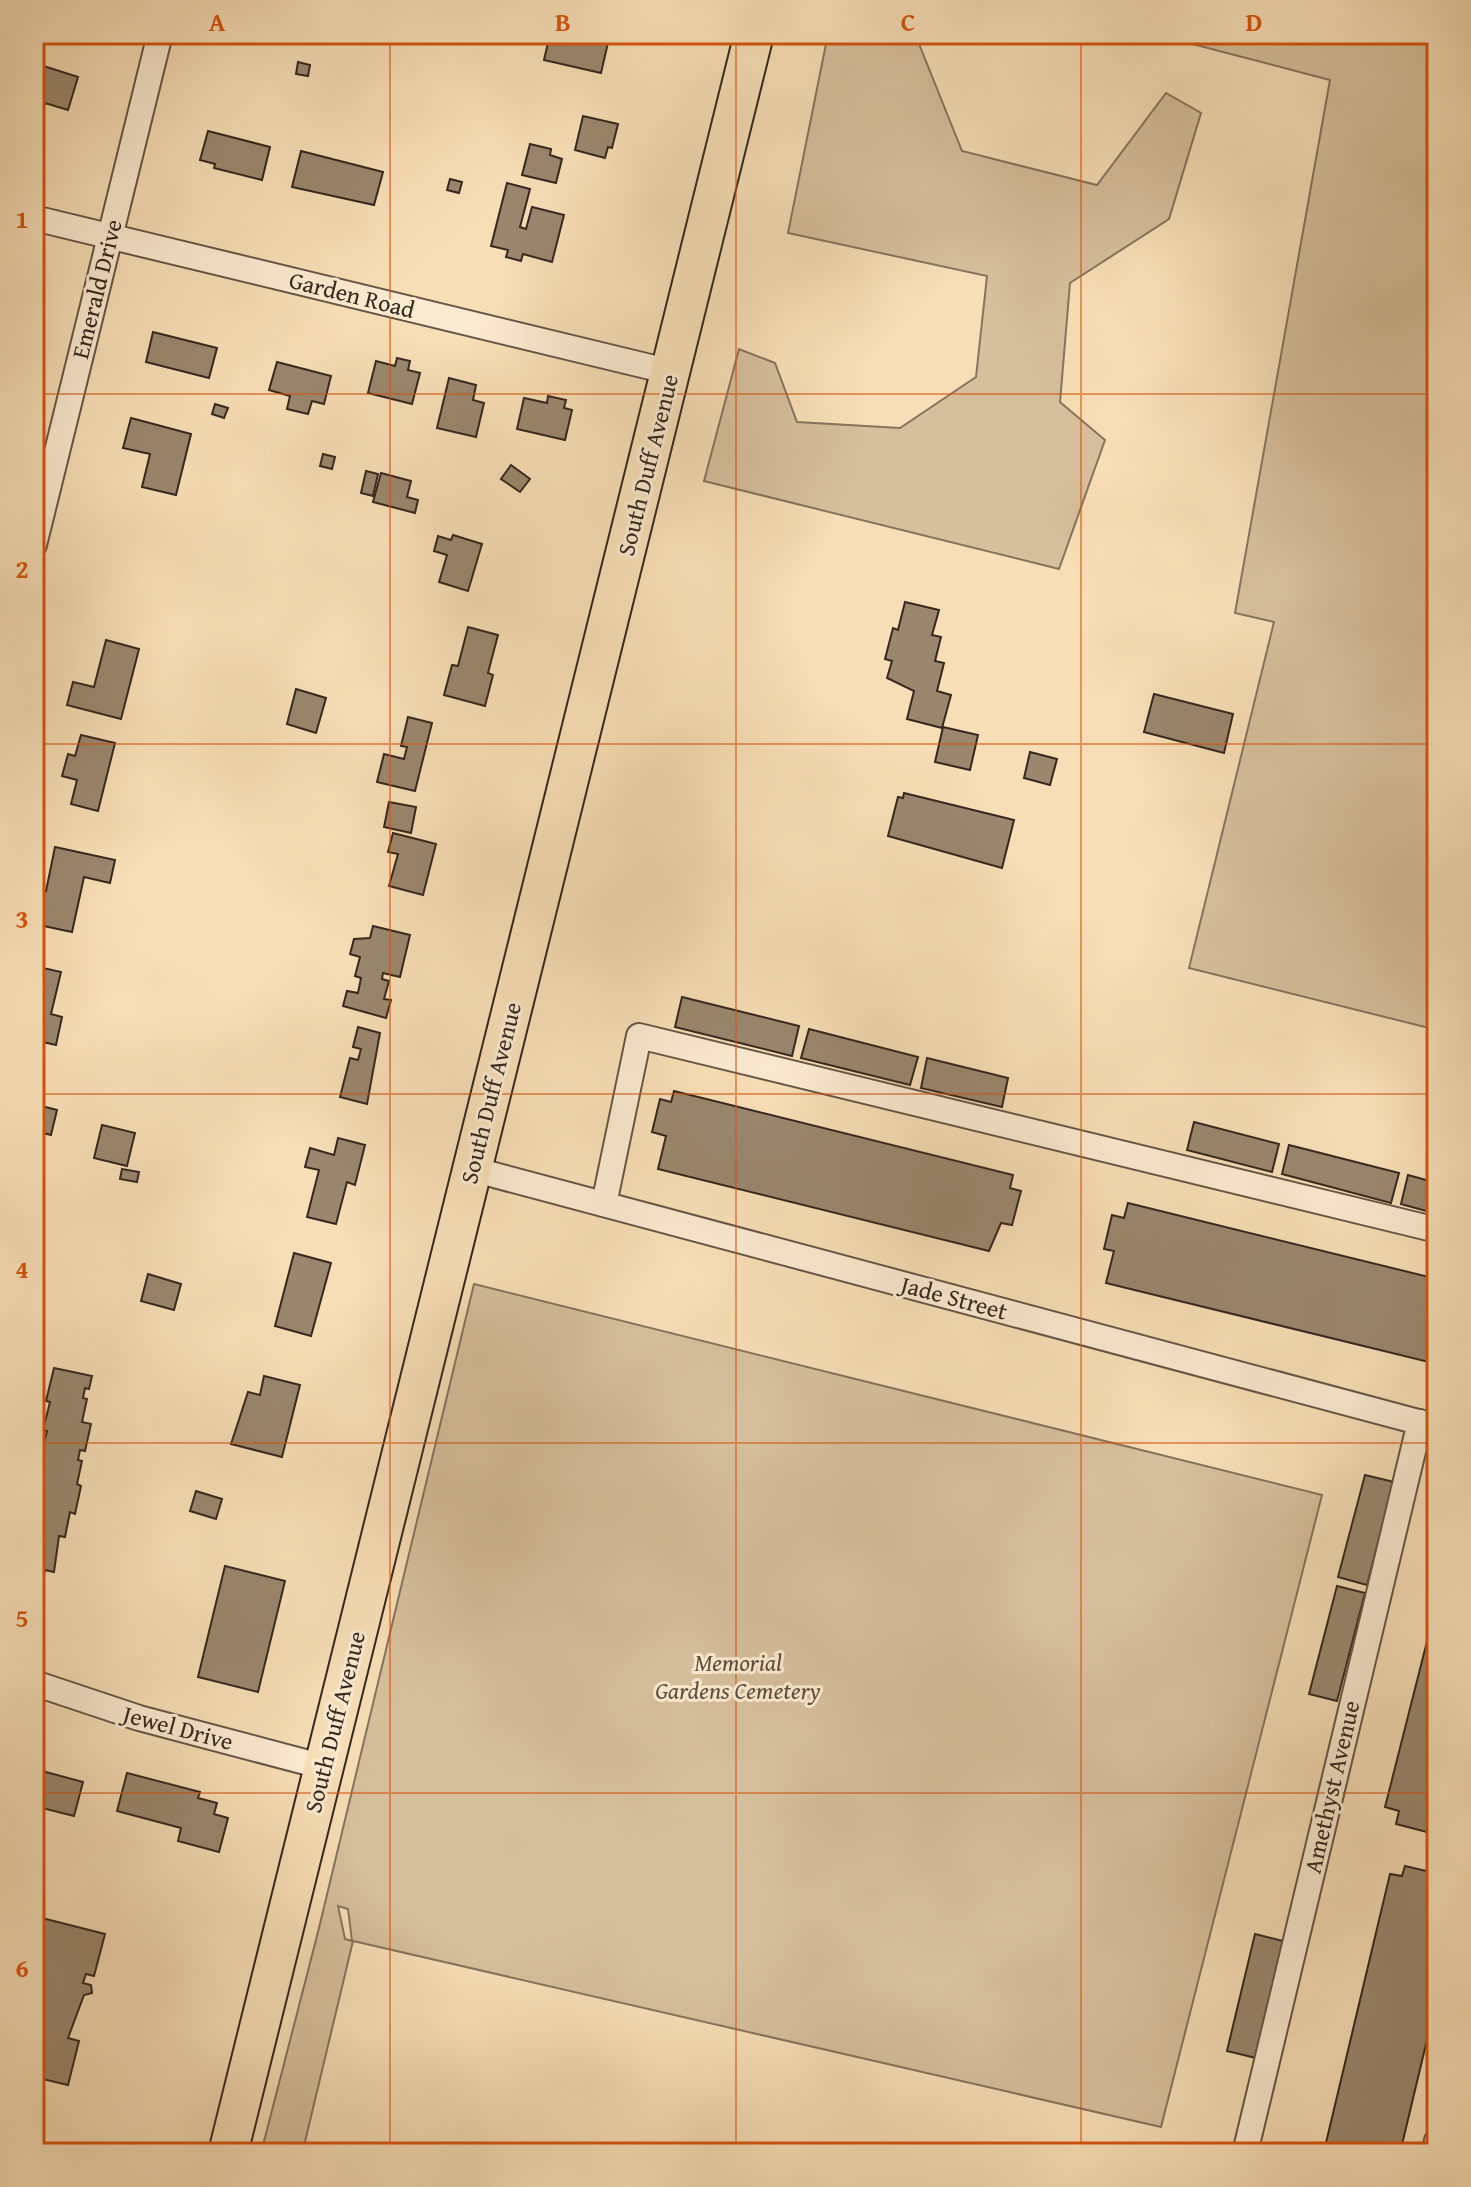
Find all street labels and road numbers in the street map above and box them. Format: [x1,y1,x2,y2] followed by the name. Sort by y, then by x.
[62,215,131,362] street label: Emerald Drive
[286,262,419,327] street label: Garden Road
[608,370,687,559] street label: South Duff Avenue
[451,998,530,1187] street label: South Duff Avenue
[894,1266,1012,1329] street label: Jade Street
[295,1627,374,1816] street label: South Duff Avenue
[116,1695,237,1759] street label: Jewel Drive
[1295,1697,1368,1877] street label: Amethyst Avenue

